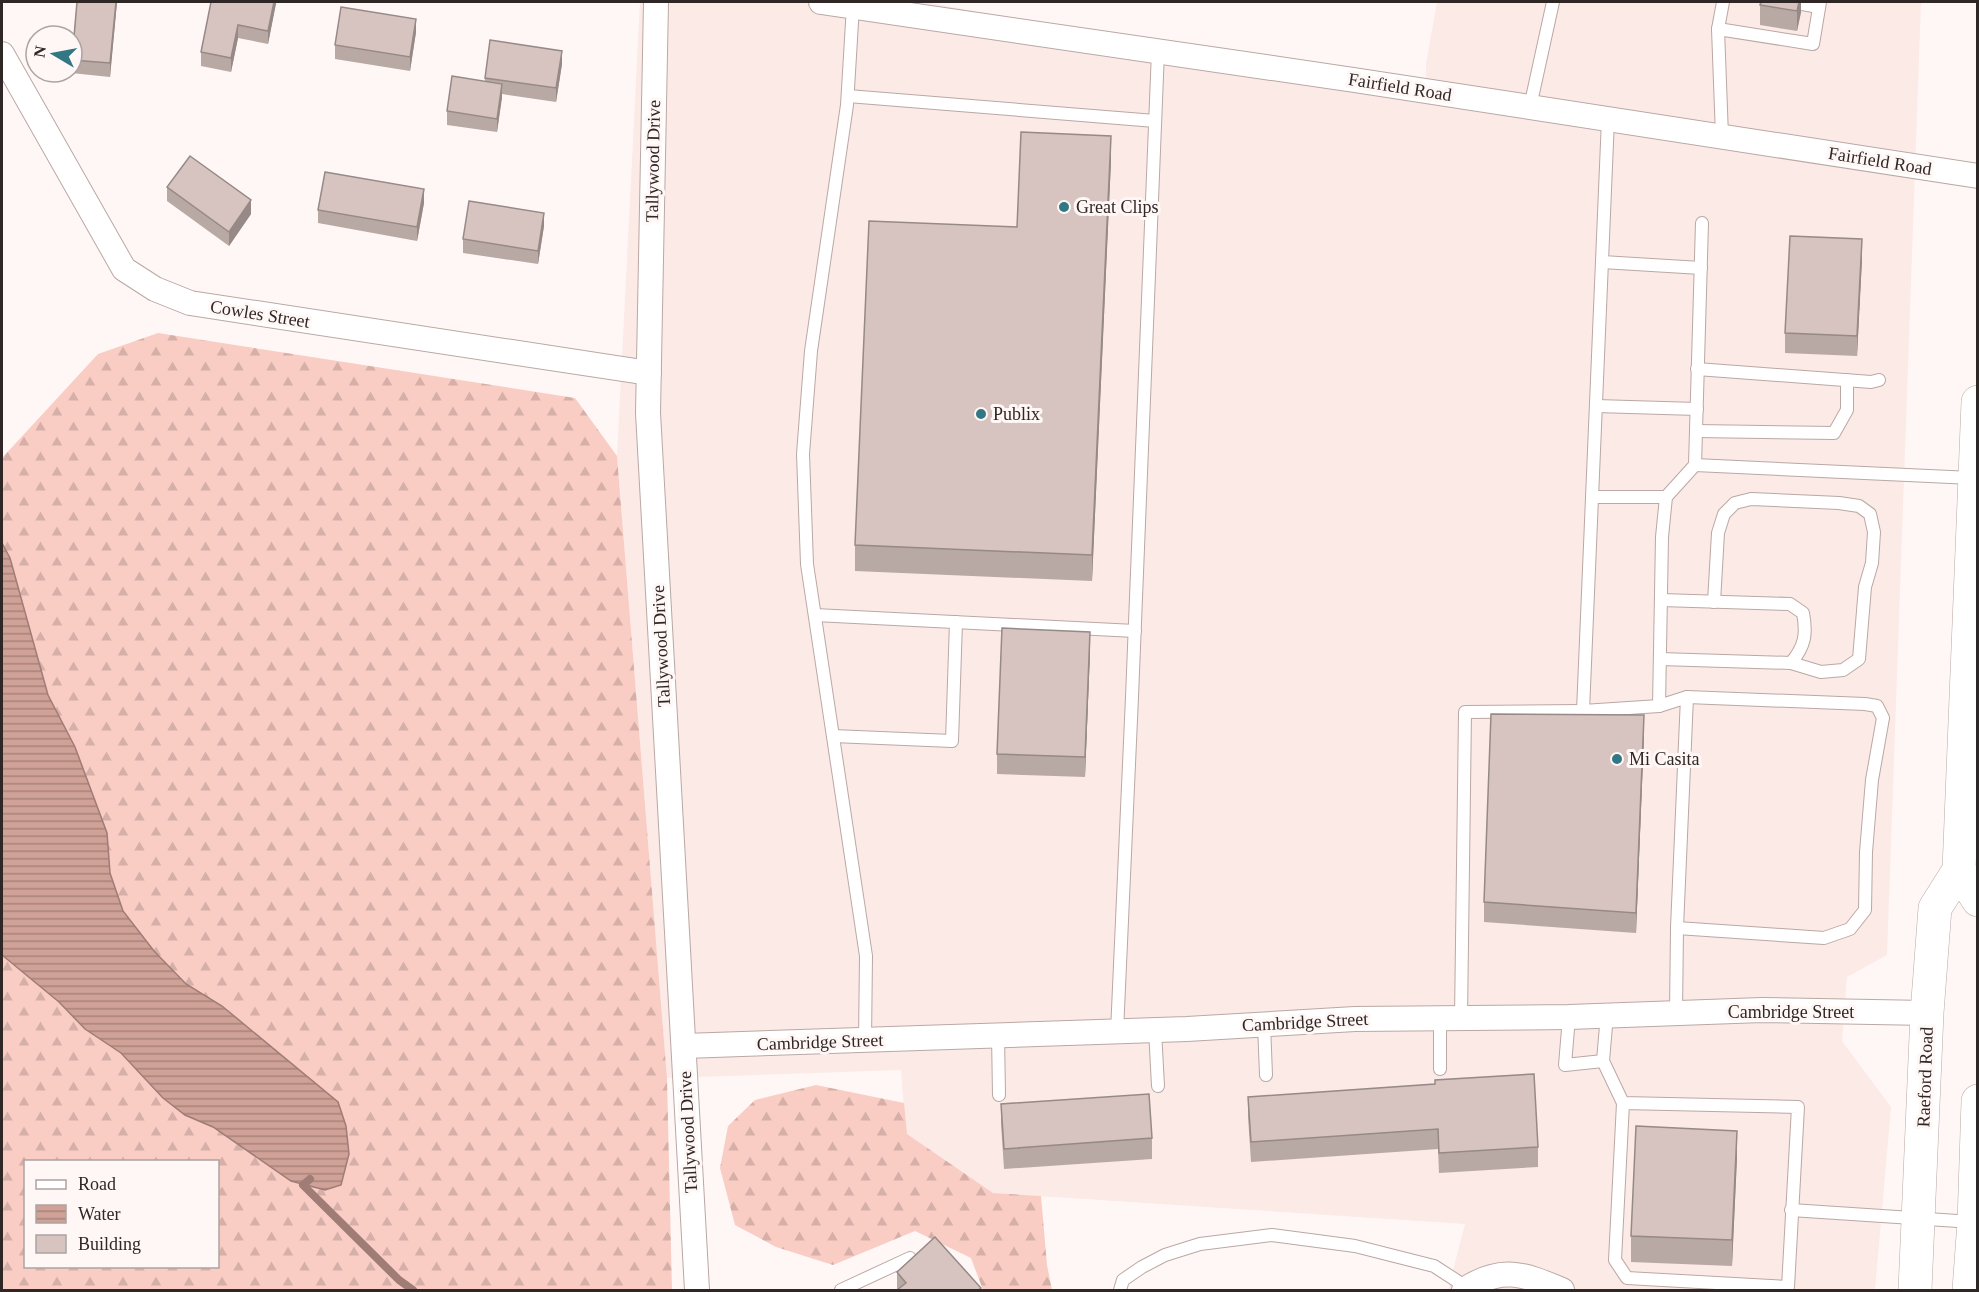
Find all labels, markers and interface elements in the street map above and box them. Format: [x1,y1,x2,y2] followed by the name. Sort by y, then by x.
[24,24,84,84] north arrow
[30,44,49,59] text: N
[1347,69,1453,105] street label: Fairfield Road
[642,100,664,222] street label: Tallywood Drive
[1827,143,1933,179] street label: Fairfield Road
[1076,197,1159,217] place label: Great Clips
[1057,200,1071,214] marker: Great Clips
[209,296,311,332] street label: Cowles Street
[993,404,1040,424] place label: Publix
[974,407,988,421] marker: Publix
[648,584,674,708] street label: Tallywood Drive
[1629,749,1700,769] place label: Mi Casita
[1610,752,1624,766] marker: Mi Casita
[1728,1002,1854,1022] street label: Cambridge Street
[1241,1009,1369,1035] street label: Cambridge Street
[1913,1026,1937,1128] street label: Raeford Road
[756,1030,884,1054] street label: Cambridge Street
[675,1070,701,1194] street label: Tallywood Drive
[24,1160,219,1268] legend
[78,1174,116,1194] text: Road
[78,1204,121,1224] text: Water
[78,1234,141,1254] text: Building

